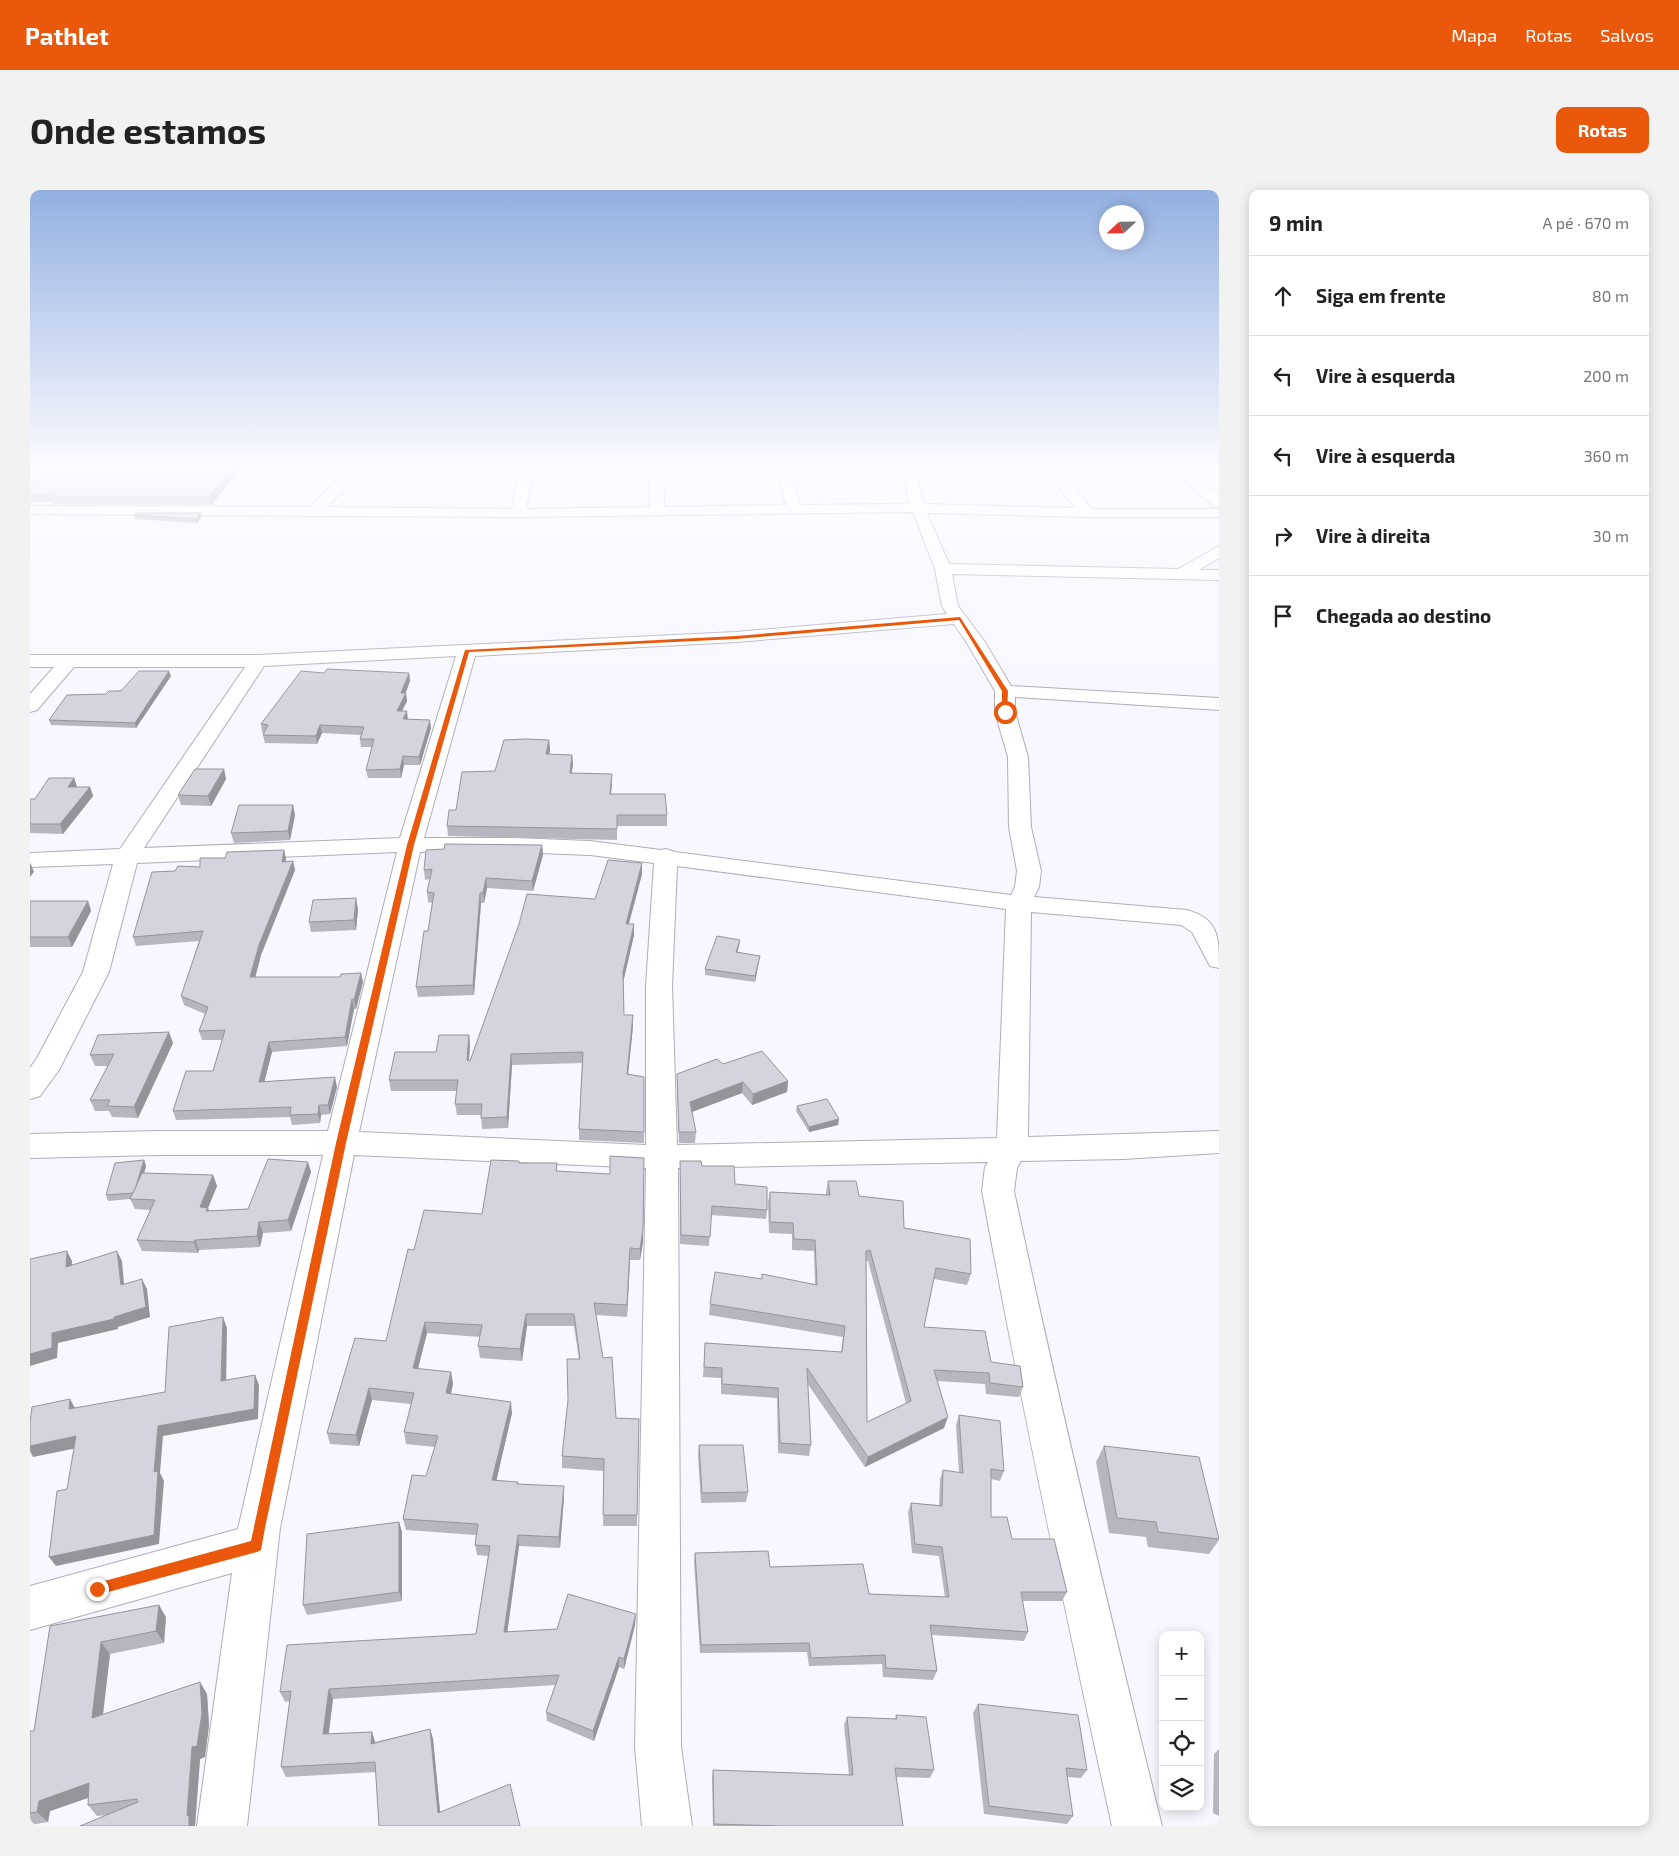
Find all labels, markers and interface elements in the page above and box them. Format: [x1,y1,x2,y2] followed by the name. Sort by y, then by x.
[25,21,109,50] text: Pathlet
[1451,24,1497,46] text: Mapa
[1525,24,1572,46] text: Rotas
[1600,24,1654,46] text: Salvos
[1556,107,1649,153] button: Rotas
[30,109,266,151] text: Onde estamos
[1099,205,1144,250] north arrow
[1269,210,1323,235] text: 9 min
[1543,213,1629,232] text: A pé · 670 m
[1269,282,1297,310] icon: ahead
[1316,284,1446,307] text: Siga em frente
[1592,286,1629,305] text: 80 m
[1269,362,1297,390] icon: left
[1316,364,1455,387] text: Vire à esquerda
[1583,366,1629,385] text: 200 m
[1269,442,1297,470] icon: left
[1316,444,1455,467] text: Vire à esquerda
[1584,446,1629,465] text: 360 m
[1269,522,1297,550] icon: right
[1316,524,1430,547] text: Vire à direita
[1593,526,1629,545] text: 30 m
[1269,602,1297,630] icon: arrive
[1316,604,1491,627] text: Chegada ao destino
[994,701,1017,724] route start
[86,1578,109,1601] route end
[1159,1631,1204,1811] map controls
[1159,1631,1204,1676] button: +
[1159,1676,1204,1721] button: −
[1159,1721,1204,1766] button: locate
[1159,1766,1204,1811] button: layers

